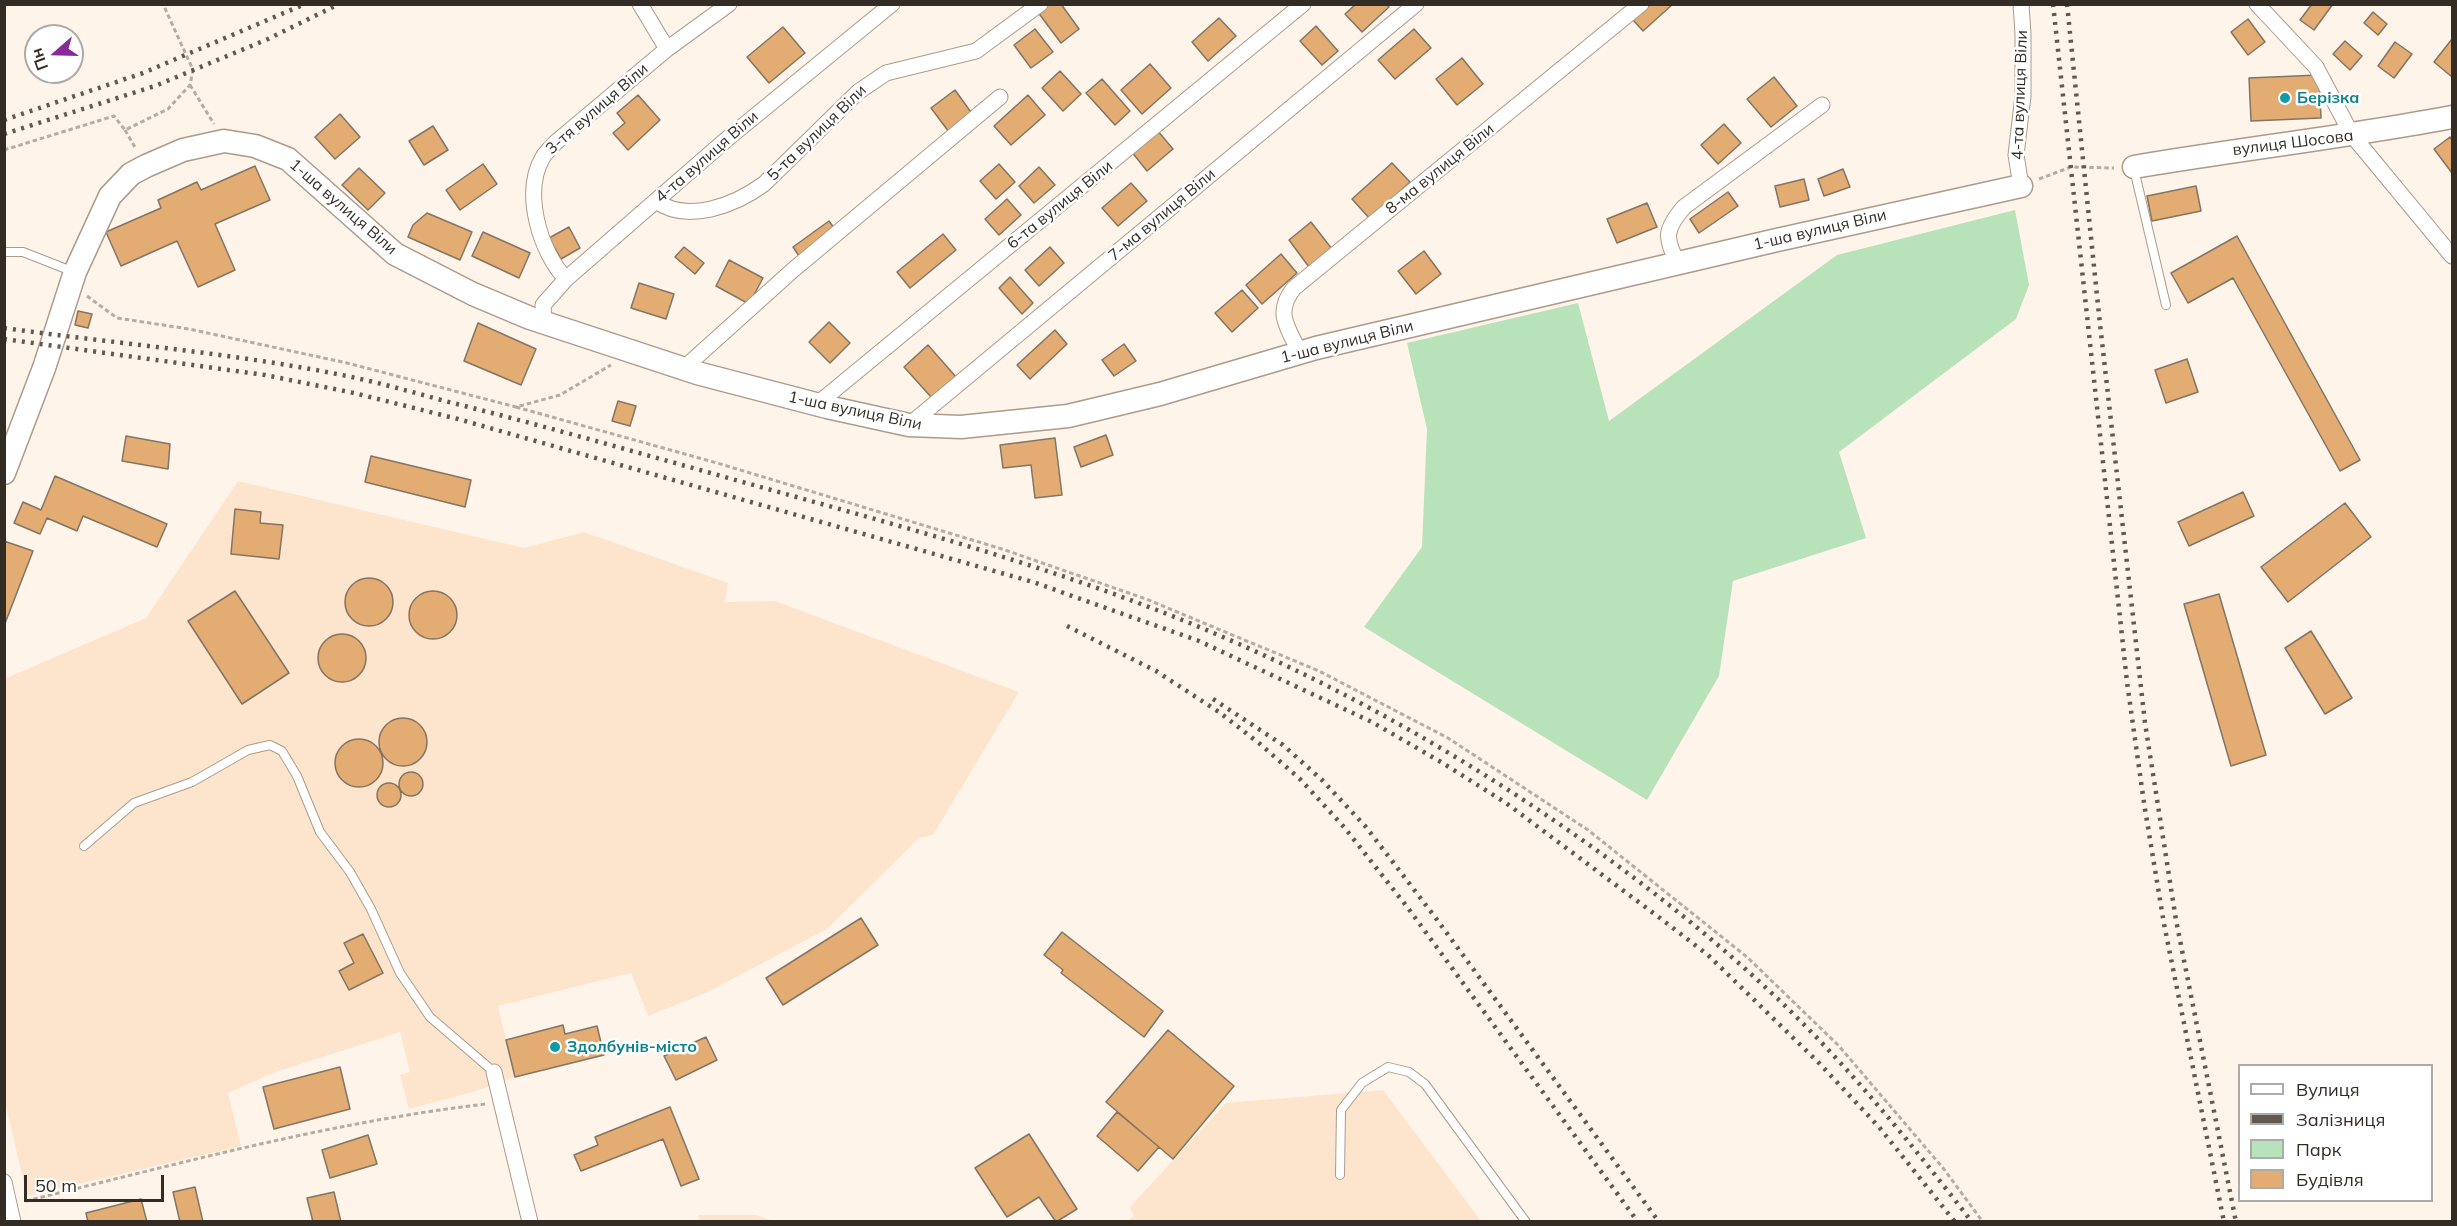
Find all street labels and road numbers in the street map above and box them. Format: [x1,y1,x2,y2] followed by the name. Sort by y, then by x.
[2008,30,2032,160] street label: 4-та вулиця Віли
[542,59,652,159] street label: 3-тя вулиця Віли
[764,81,870,185] street label: 5-та вулиця Віли
[652,107,762,207] street label: 4-та вулиця Віли
[1382,119,1498,219] street label: 8-ма вулиця Віли
[2232,126,2354,160] street label: вулиця Шосова
[285,155,401,259] street label: 1-ша вулиця Віли
[1003,157,1117,253] street label: 6-та вулиця Віли
[1105,165,1219,265] street label: 7-ма вулиця Віли
[1752,205,1888,255] street label: 1-ша вулиця Віли
[1279,316,1415,368] street label: 1-ша вулиця Віли
[787,387,923,435] street label: 1-ша вулиця Віли

